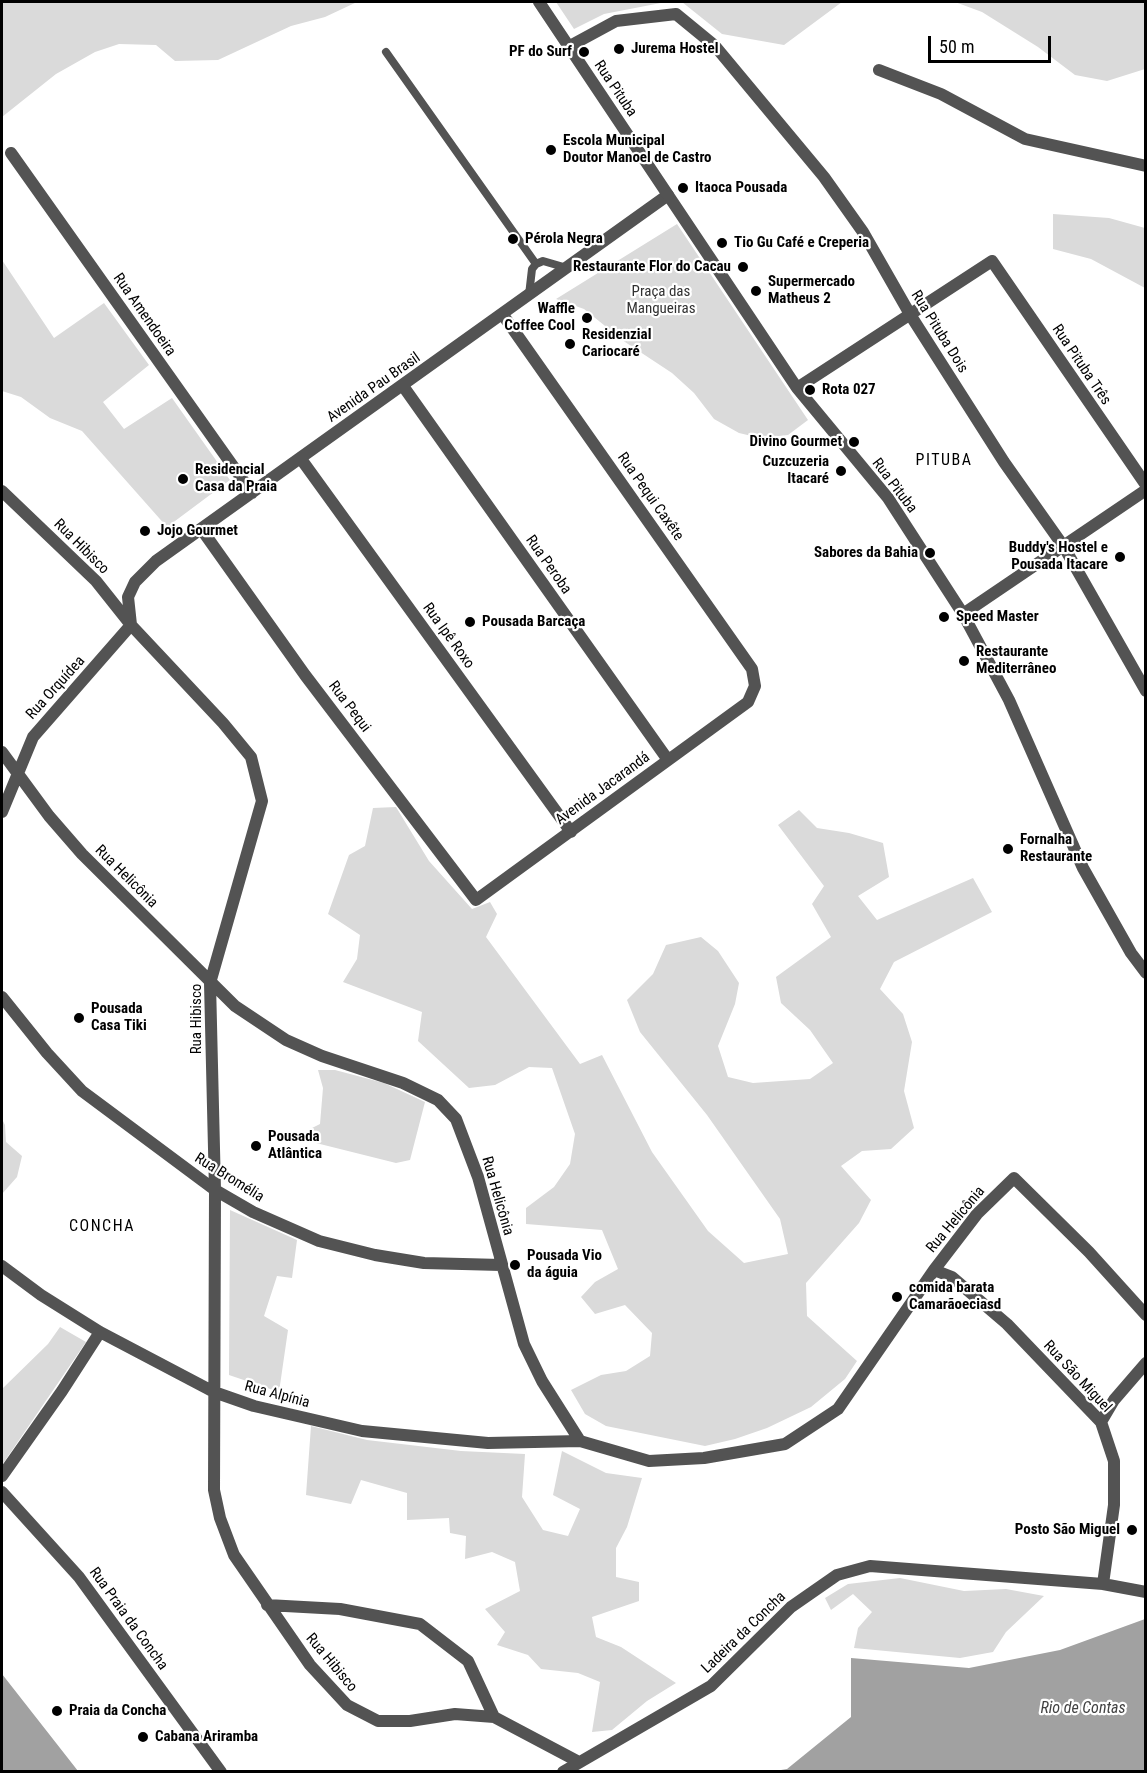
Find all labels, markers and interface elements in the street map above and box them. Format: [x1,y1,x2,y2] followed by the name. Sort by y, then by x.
[931,24,1054,62] scale bar
[939,36,974,57] text: 50 m
[631,40,718,58] place label: Jurema Hostel
[612,42,626,56] marker: Jurema Hostel
[509,43,572,61] place label: PF do Surf
[577,45,591,59] marker: PF do Surf
[590,57,640,121] street label: Rua Pituba
[563,132,712,167] place label: Escola Municipal Doutor Manoel de Castro
[544,143,558,157] marker: Escola Municipal Doutor Manoel de Castro
[695,179,787,197] place label: Itaoca Pousada
[676,181,690,195] marker: Itaoca Pousada
[525,230,603,248] place label: Pérola Negra
[506,232,520,246] marker: Pérola Negra
[734,234,869,252] place label: Tio Gu Café e Creperia
[715,236,729,250] marker: Tio Gu Café e Creperia
[573,258,731,276] place label: Restaurante Flor do Cacau
[736,260,750,274] marker: Restaurante Flor do Cacau
[109,270,179,360] street label: Rua Amendoeira
[768,273,855,308] place label: Supermercado Matheus 2
[626,283,696,318] park label: Praça das Mangueiras
[749,284,763,298] marker: Supermercado Matheus 2
[907,288,971,376] street label: Rua Pituba Dois
[504,300,575,335] place label: Waffle Coffee Cool
[580,311,594,325] marker: Waffle Coffee Cool
[1048,321,1114,409] street label: Rua Pituba Três
[582,326,651,361] place label: Residenzial Cariocaré
[563,337,577,351] marker: Residenzial Cariocaré
[324,349,424,427] street label: Avenida Pau Brasil
[822,381,876,399] place label: Rota 027
[803,383,817,397] marker: Rota 027
[749,433,842,451] place label: Divino Gourmet
[847,435,861,449] marker: Divino Gourmet
[613,450,687,544] street label: Rua Pequi Caxête
[916,451,972,471] district label: PITUBA
[762,453,829,488] place label: Cuzcuzeria Itacaré
[868,455,920,517] street label: Rua Pituba
[195,461,277,496] place label: Residencial Casa da Praia
[834,464,848,478] marker: Cuzcuzeria Itacaré
[176,472,190,486] marker: Residencial Casa da Praia
[50,516,112,578] street label: Rua Hibisco
[157,522,238,540] place label: Jojo Gourmet
[138,524,152,538] marker: Jojo Gourmet
[521,532,575,598] street label: Rua Peroba
[1009,539,1108,574] place label: Buddy's Hostel e Pousada Itacare
[814,544,918,562] place label: Sabores da Bahia
[923,546,937,560] marker: Sabores da Bahia
[1113,550,1127,564] marker: Buddy's Hostel e Pousada Itacare
[418,600,478,672] street label: Rua Ipê Roxo
[956,608,1039,626] place label: Speed Master
[937,610,951,624] marker: Speed Master
[482,613,585,631] place label: Pousada Barcaça
[463,615,477,629] marker: Pousada Barcaça
[976,643,1056,678] place label: Restaurante Mediterrâneo
[23,653,89,723] street label: Rua Orquídea
[957,654,971,668] marker: Restaurante Mediterrâneo
[324,678,374,736] street label: Rua Pequi
[552,749,654,829] street label: Avenida Jacarandá
[1020,831,1092,866] place label: Fornalha Restaurante
[91,842,161,912] street label: Rua Helicônia
[1001,842,1015,856] marker: Fornalha Restaurante
[188,984,206,1054] street label: Rua Hibisco
[91,1000,147,1035] place label: Pousada Casa Tiki
[72,1011,86,1025] marker: Pousada Casa Tiki
[268,1128,322,1163] place label: Pousada Atlântica
[249,1139,263,1153] marker: Pousada Atlântica
[191,1150,267,1206] street label: Rua Bromélia
[477,1154,517,1238] street label: Rua Helicônia
[923,1183,989,1257] street label: Rua Helicônia
[69,1217,135,1237] district label: CONCHA
[527,1247,602,1282] place label: Pousada Vio da águia
[508,1258,522,1272] marker: Pousada Vio da águia
[909,1279,1001,1314] place label: comida barata Camarãoeciasd
[890,1290,904,1304] marker: comida barata Camarãoeciasd
[1039,1337,1115,1417] street label: Rua São Miguel
[242,1378,312,1412] street label: Rua Alpínia
[1015,1521,1120,1539] place label: Posto São Miguel
[1125,1523,1139,1537] marker: Posto São Miguel
[85,1564,171,1674] street label: Rua Praia da Concha
[698,1588,790,1678] street label: Ladeira da Concha
[301,1630,361,1696] street label: Rua Hibisco
[1040,1699,1126,1719] water label: Rio de Contas
[69,1702,166,1720] place label: Praia da Concha
[50,1704,64,1718] marker: Praia da Concha
[155,1728,258,1746] place label: Cabana Ariramba
[136,1730,150,1744] marker: Cabana Ariramba

